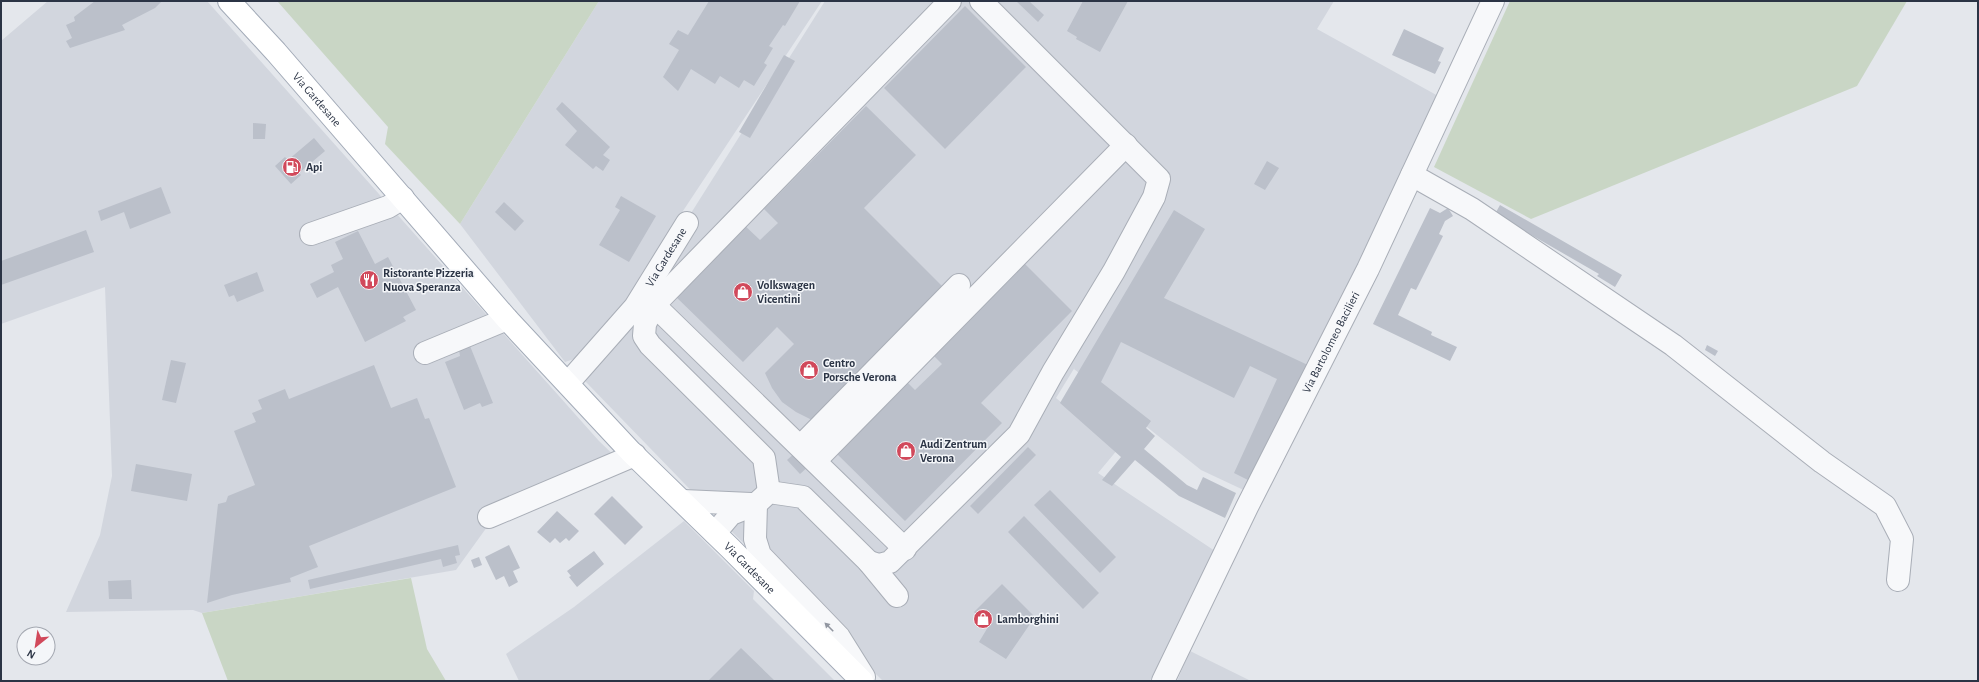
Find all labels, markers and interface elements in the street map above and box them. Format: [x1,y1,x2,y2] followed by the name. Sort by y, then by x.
[291,70,343,129] street label: Via Gardesane
[281,156,303,178] fuel station icon: Api
[306,161,322,173] place label: Api
[643,225,689,289] street label: Via Gardesane
[383,267,474,293] place label: Ristorante Pizzeria Nuova Speranza
[358,269,380,291] restaurant icon: Ristorante Pizzeria Nuova Speranza
[757,279,815,305] place label: Volkswagen Vicentini
[732,281,754,303] shop icon: Volkswagen Vicentini
[1300,290,1361,395] street label: Via Bartolomeo Bacilieri
[823,357,897,383] place label: Centro Porsche Verona
[798,359,820,381] shop icon: Centro Porsche Verona
[920,438,987,464] place label: Audi Zentrum Verona
[895,440,917,462] shop icon: Audi Zentrum Verona
[722,540,777,596] street label: Via Gardesane
[972,608,994,630] shop icon: Lamborghini
[997,613,1059,625] place label: Lamborghini
[824,622,833,632] one-way arrow
[16,626,56,666] north arrow
[25,648,37,661] text: N

